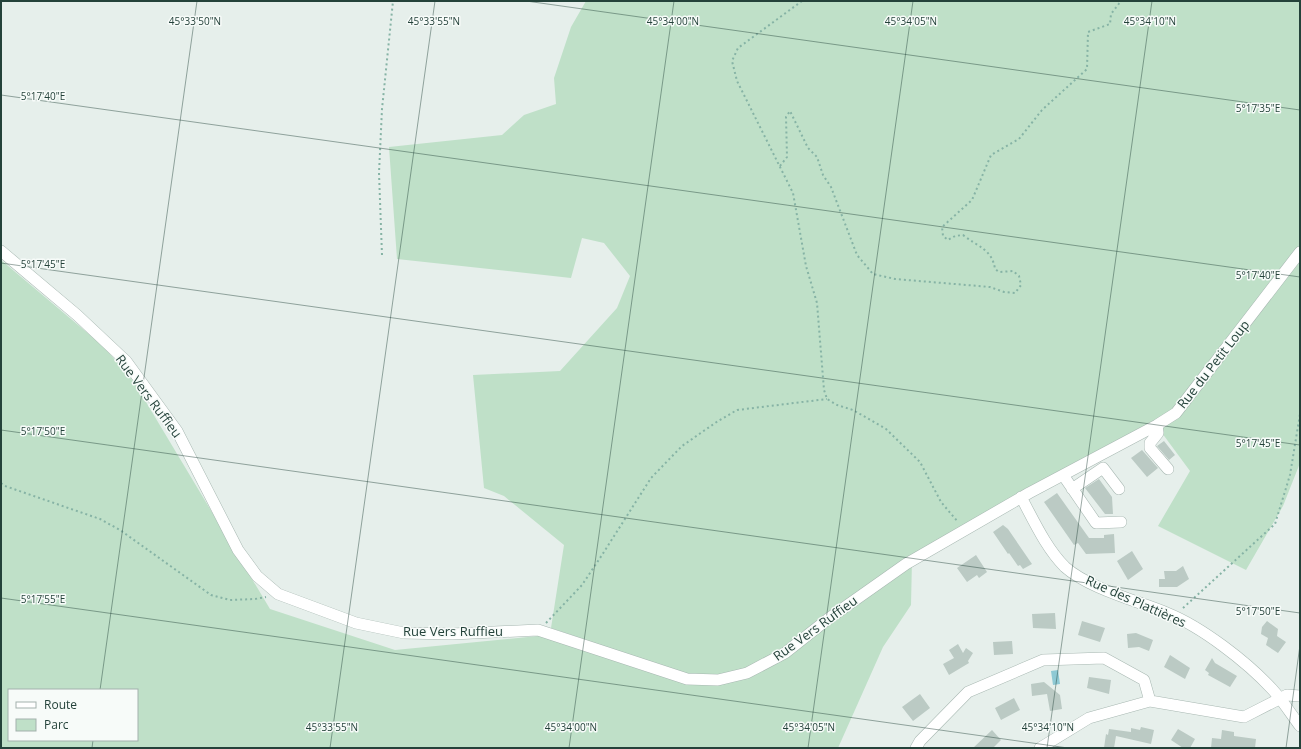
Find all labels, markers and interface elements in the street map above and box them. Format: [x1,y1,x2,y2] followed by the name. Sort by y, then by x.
[169,14,221,28] text: 45°33'50"N
[408,14,460,28] text: 45°33'55"N
[647,14,699,28] text: 45°34'00"N
[885,14,937,28] text: 45°34'05"N
[1124,14,1176,28] text: 45°34'10"N
[21,89,65,103] text: 5°17'40"E
[1236,101,1280,115] text: 5°17'35"E
[21,257,65,271] text: 5°17'45"E
[1236,268,1280,282] text: 5°17'40"E
[1173,316,1253,412] street label: Rue du Petit Loup
[112,351,186,441] street label: Rue Vers Ruffieu
[21,424,65,438] text: 5°17'50"E
[1236,436,1280,450] text: 5°17'45"E
[1083,571,1189,631] street label: Rue des Plattières
[769,591,861,665] street label: Rue Vers Ruffieu
[21,592,65,606] text: 5°17'55"E
[1236,604,1280,618] text: 5°17'50"E
[403,622,503,640] street label: Rue Vers Ruffieu
[8,689,138,741] legend
[44,696,77,713] text: Route
[44,716,69,733] text: Parc
[306,720,358,734] text: 45°33'55"N
[545,720,597,734] text: 45°34'00"N
[783,720,835,734] text: 45°34'05"N
[1022,720,1074,734] text: 45°34'10"N

